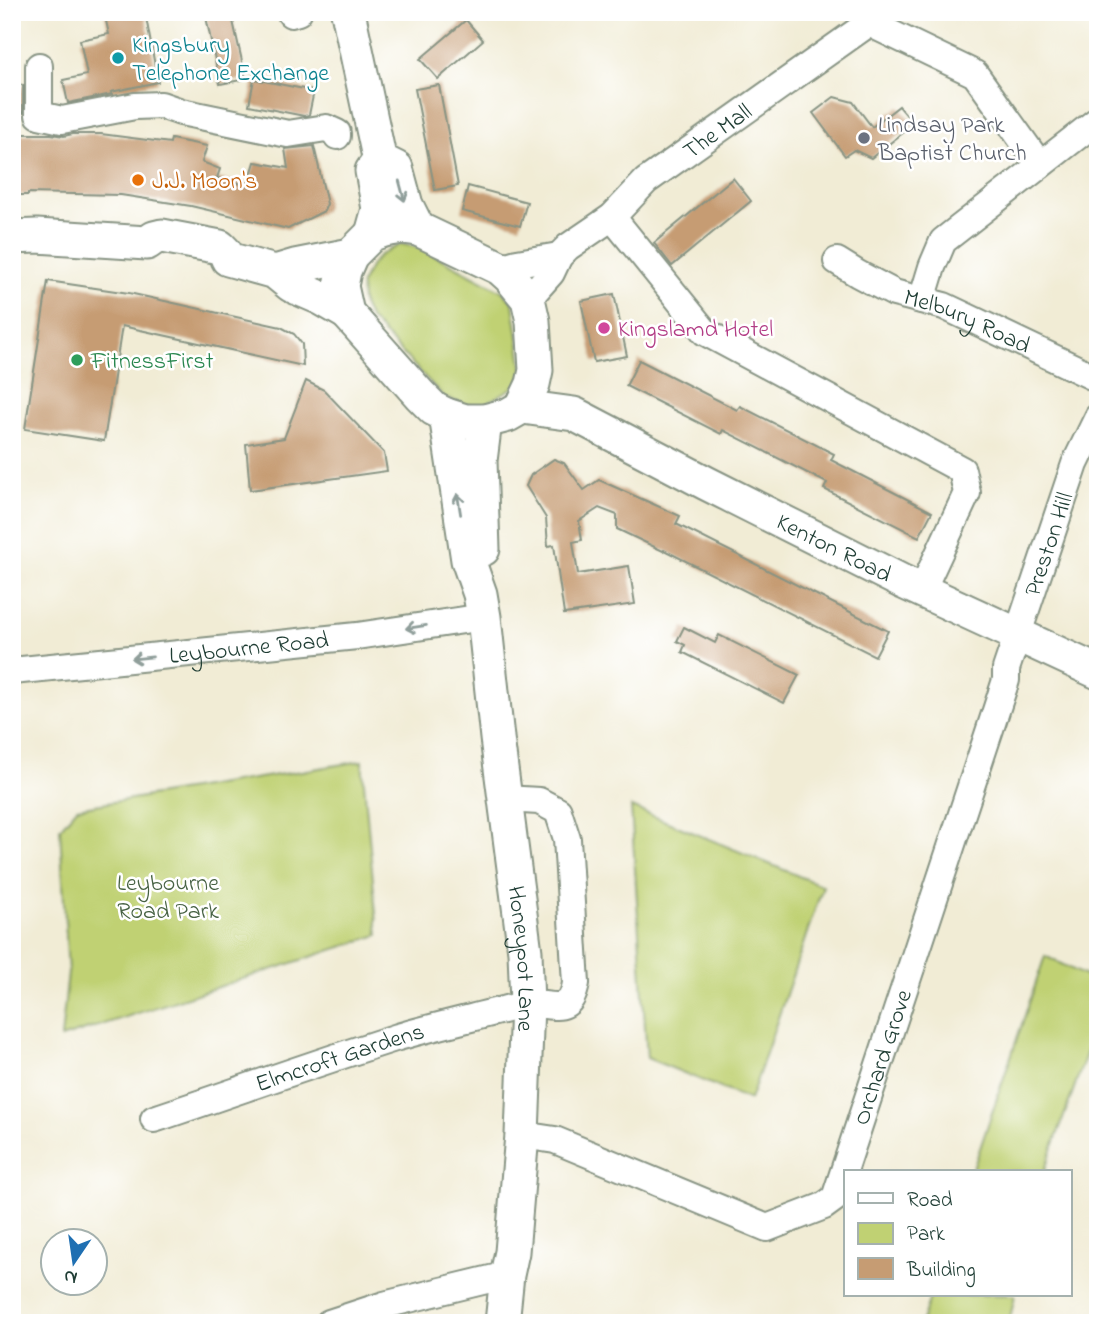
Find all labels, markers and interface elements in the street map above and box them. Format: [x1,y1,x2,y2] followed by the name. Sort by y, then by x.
[132,29,329,92] place label: Kingsbury Telephone Exchange
[110,50,126,66] marker: Kingsbury Telephone Exchange
[677,96,760,169] street label: The Mall
[877,109,1027,172] place label: Lindsay Park Baptist Church
[856,130,872,146] marker: Lindsay Park Baptist Church
[152,165,257,200] place label: J.J. Moon's
[130,172,146,188] marker: J.J. Moon's
[396,179,409,202] one-way arrow
[900,281,1036,365] street label: Melbury Road
[618,313,773,348] place label: Kingslamd Hotel
[596,320,612,336] marker: Kingslamd Hotel
[90,345,214,380] place label: FitnessFirst
[69,352,85,368] marker: FitnessFirst
[1017,488,1084,601] street label: Preston Hill
[452,493,465,516] one-way arrow
[770,506,897,594] street label: Kenton Road
[406,621,428,634] one-way arrow
[168,624,331,675] street label: Leybourne Road
[131,652,154,665] one-way arrow
[117,867,219,930] park label: Leybourne Road Park
[496,884,542,1032] street label: Honeypot Lane
[845,985,923,1130] street label: Orchard Grove
[251,1015,429,1103] street label: Elmcroft Gardens
[844,1170,1072,1296] legend
[907,1186,953,1216] text: Road
[907,1220,946,1250] text: Park
[38,1226,108,1296] north arrow
[906,1256,976,1288] text: Building
[61,1261,80,1291] text: N

